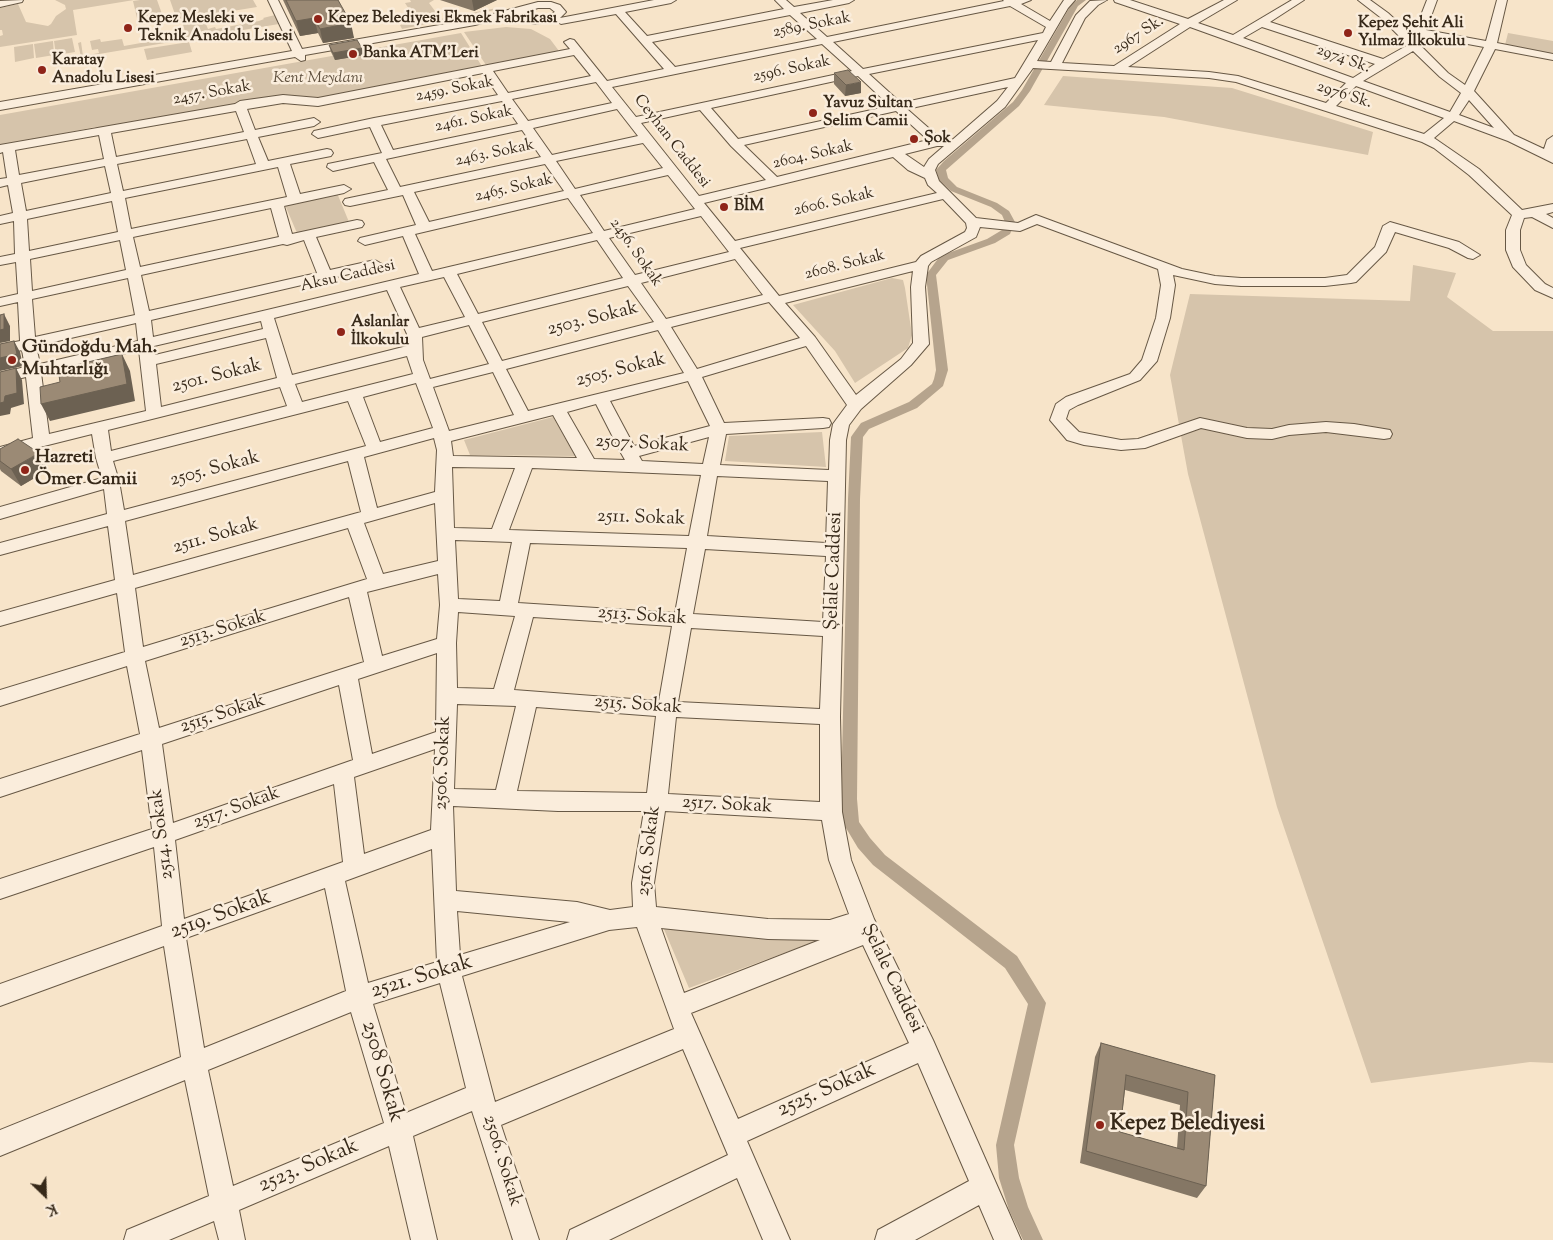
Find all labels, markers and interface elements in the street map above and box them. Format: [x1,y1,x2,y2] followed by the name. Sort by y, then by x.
[138,9,293,47] place label: Kepez Mesleki ve Teknik Anadolu Lisesi
[328,9,557,29] place label: Kepez Belediyesi Ekmek Fabrikası
[771,9,853,43] street label: 2589. Sokak
[1110,12,1168,60] street label: 2967 Sk.
[312,13,324,25] marker: Kepez Belediyesi Ekmek Fabrikası
[1358,14,1465,52] place label: Kepez Şehit Ali Yılmaz İlkokulu
[122,22,134,34] marker: Kepez Mesleki ve Teknik Anadolu Lisesi
[1342,27,1354,39] marker: Kepez Şehit Ali Yılmaz İlkokulu
[1313,41,1373,79] street label: 2974 Sk.
[363,44,479,64] place label: Banka ATM'Leri
[347,48,359,60] marker: Banka ATM'Leri
[52,51,155,89] place label: Karatay Anadolu Lisesi
[751,52,833,88] street label: 2596. Sokak
[36,64,48,76] marker: Karatay Anadolu Lisesi
[273,69,363,89] park label: Kent Meydanı
[414,73,496,107] street label: 2459. Sokak
[172,78,252,110] street label: 2457. Sokak
[1314,78,1374,114] street label: 2976 Sk.
[629,92,713,192] street label: Ceyhan Caddesi
[823,94,913,132] place label: Yavuz Sultan Selim Camii
[433,102,515,138] street label: 2461. Sokak
[807,107,819,119] marker: Yavuz Sultan Selim Camii
[924,129,951,149] place label: Şok
[908,133,920,145] marker: Şok
[454,136,536,172] street label: 2463. Sokak
[771,137,855,175] street label: 2604. Sokak
[473,171,555,207] street label: 2465. Sokak
[792,184,876,222] street label: 2606. Sokak
[734,197,764,217] place label: BİM
[718,201,730,213] marker: BİM
[604,215,666,291] street label: 2456. Sokak
[803,247,887,285] street label: 2608. Sokak
[299,257,397,297] street label: Aksu Caddesi
[545,298,641,342] street label: 2503. Sokak
[351,313,409,351] place label: Aslanlar İlkokulu
[335,326,347,338] marker: Aslanlar İlkokulu
[22,338,157,382] place label: Gündoğdu Mah. Muhtarlığı
[574,349,668,393] street label: 2505. Sokak
[6,354,18,366] marker: Gündoğdu Mah. Muhtarlığı
[170,355,264,399] street label: 2501. Sokak
[594,431,690,459] street label: 2507. Sokak
[168,447,262,493] street label: 2505. Sokak
[35,448,137,492] place label: Hazreti Ömer Camii
[19,464,31,476] marker: Hazreti Ömer Camii
[597,506,685,532] street label: 2511. Sokak
[822,511,848,631] street label: Şelale Caddesi
[170,514,262,560] street label: 2511. Sokak
[597,603,687,631] street label: 2513. Sokak
[177,606,269,654] street label: 2513. Sokak
[178,691,268,739] street label: 2515. Sokak
[593,692,683,720] street label: 2515. Sokak
[431,715,457,811] street label: 2506. Sokak
[191,783,283,835] street label: 2517. Sokak
[146,787,180,881] street label: 2514. Sokak
[681,792,773,820] street label: 2517. Sokak
[633,805,667,897] street label: 2516. Sokak
[167,886,275,946] street label: 2519. Sokak
[855,921,927,1037] street label: Şelale Caddesi
[368,950,476,1006] street label: 2521. Sokak
[354,1018,408,1126] street label: 2508 Sokak
[774,1058,880,1124] street label: 2525. Sokak
[1110,1112,1265,1138] place label: Kepez Belediyesi
[476,1113,526,1209] street label: 2506. Sokak
[1094,1119,1106,1131] marker: Kepez Belediyesi
[255,1134,363,1200] street label: 2523. Sokak
[20,1170,70,1220] north arrow
[42,1198,60,1220] text: K

